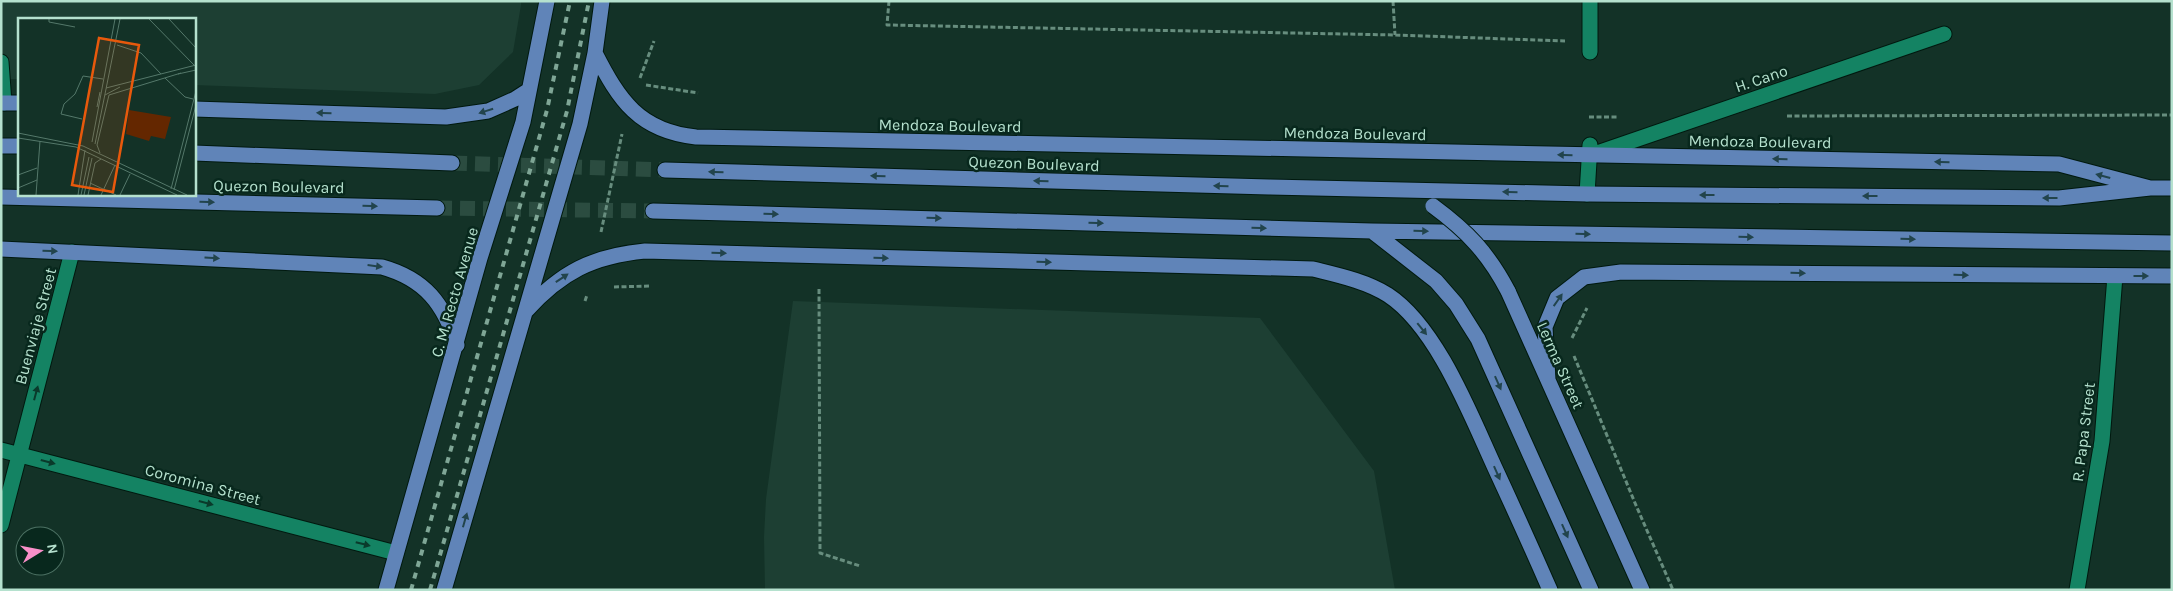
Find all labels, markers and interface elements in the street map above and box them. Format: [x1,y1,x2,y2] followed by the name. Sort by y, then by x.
[18,18,195,195] inset map
[1732,61,1790,96] street label: H. Cano
[478,108,493,115] one-way arrow
[315,109,331,117] one-way arrow
[878,115,1022,136] street label: Mendoza Boulevard
[1283,123,1427,144] street label: Mendoza Boulevard
[1688,131,1832,152] street label: Mendoza Boulevard
[1556,151,1572,159] one-way arrow
[968,152,1100,175] street label: Quezon Boulevard
[1771,155,1787,163] one-way arrow
[1934,158,1950,166] one-way arrow
[708,167,724,175] one-way arrow
[2096,171,2111,179] one-way arrow
[870,172,886,180] one-way arrow
[213,176,345,197] street label: Quezon Boulevard
[1032,177,1048,185] one-way arrow
[1212,182,1228,190] one-way arrow
[1501,188,1517,196] one-way arrow
[1699,191,1715,199] one-way arrow
[1861,192,1877,200] one-way arrow
[2041,194,2057,202] one-way arrow
[200,198,216,206] one-way arrow
[362,202,378,210] one-way arrow
[764,210,780,218] one-way arrow
[926,215,942,223] one-way arrow
[1089,219,1105,227] one-way arrow
[1251,224,1267,232] one-way arrow
[427,225,482,359] street label: C. M. Recto Avenue
[1413,228,1429,236] one-way arrow
[1575,230,1591,238] one-way arrow
[1738,233,1754,241] one-way arrow
[1900,235,1916,243] one-way arrow
[42,247,58,255] one-way arrow
[711,250,727,258] one-way arrow
[205,254,221,262] one-way arrow
[874,254,890,262] one-way arrow
[1036,258,1052,266] one-way arrow
[367,262,383,270] one-way arrow
[11,266,60,387] street label: Buenviaje Street
[1791,269,1807,277] one-way arrow
[1953,271,1969,279] one-way arrow
[2133,272,2149,280] one-way arrow
[555,273,569,283] one-way arrow
[1553,293,1563,307] one-way arrow
[1533,319,1588,412] street label: Lerma Street
[1416,323,1427,336] one-way arrow
[1494,376,1502,390] one-way arrow
[2068,381,2099,483] street label: R. Papa Street
[32,385,40,400] one-way arrow
[41,458,56,466] one-way arrow
[143,460,263,509] street label: Coromina Street
[1494,466,1502,480] one-way arrow
[198,499,213,507] one-way arrow
[461,512,469,527] one-way arrow
[1561,524,1569,538] one-way arrow
[15,526,65,576] north arrow
[355,540,370,548] one-way arrow
[43,542,62,555] text: N

